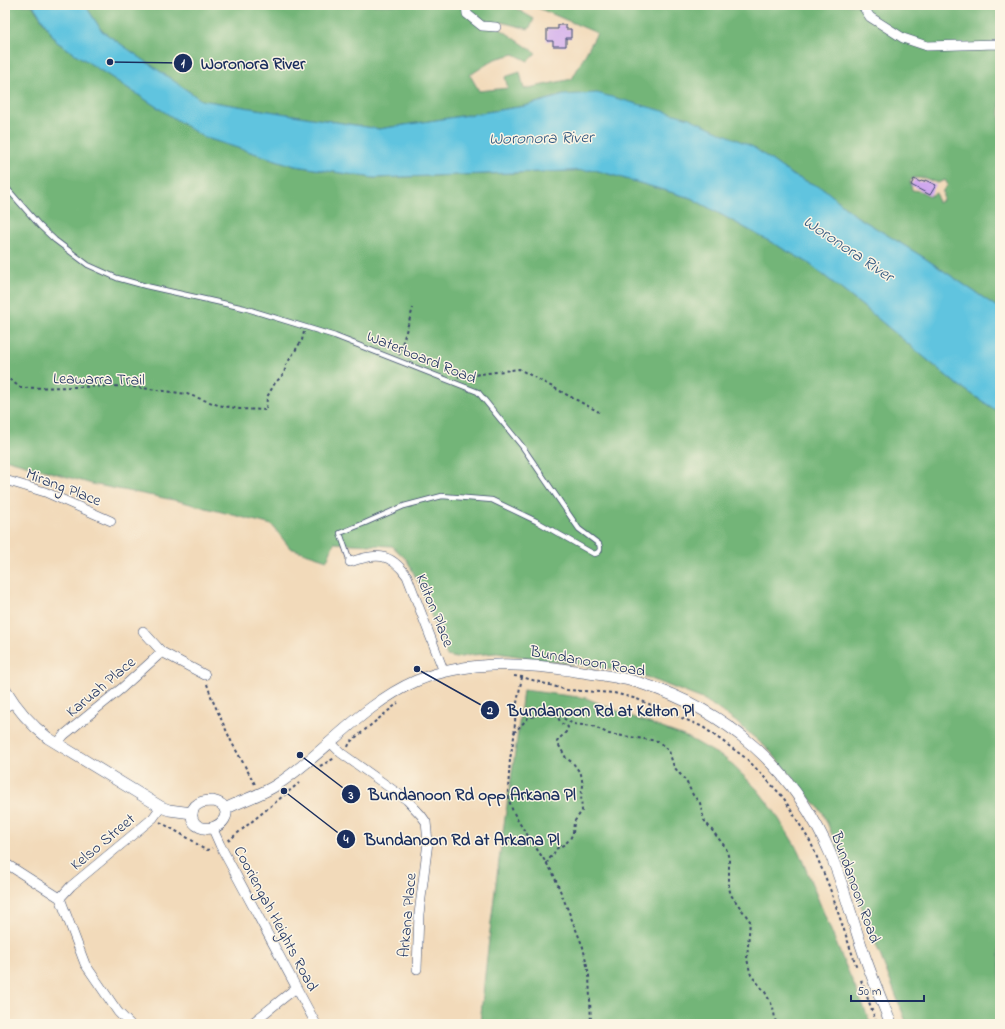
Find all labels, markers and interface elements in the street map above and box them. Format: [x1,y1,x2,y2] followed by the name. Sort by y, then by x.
[173,48,314,77] callout: Woronora River
[201,52,306,77] text: Woronora River
[181,55,185,73] text: 1
[489,125,596,152] water label: Woronora River
[798,210,901,290] water label: Woronora River
[363,325,480,391] street label: Waterboard Road
[53,367,145,393] street label: Leawarra Trail
[22,462,105,514] street label: Mirang Place
[409,571,460,652] street label: Kelton Place
[527,640,647,684] street label: Bundanoon Road
[61,651,142,724] street label: Karuah Place
[480,695,702,724] callout: Bundanoon Rd at Kelton Pl
[507,699,695,724] text: Bundanoon Rd at Kelton Pl
[486,702,493,720] text: 2
[341,780,584,809] callout: Bundanoon Rd opp Arkana Pl
[367,783,576,808] text: Bundanoon Rd opp Arkana Pl
[348,787,354,805] text: 3
[66,808,142,877] street label: Kelso Street
[336,824,568,853] callout: Bundanoon Rd at Arkana Pl
[363,828,560,853] text: Bundanoon Rd at Arkana Pl
[824,828,886,947] street label: Bundanoon Road
[343,831,349,849] text: 4
[227,842,324,996] street label: Cooriengah Heights Road
[392,871,424,959] street label: Arkana Place
[851,977,924,1003] scale bar
[857,983,881,1001] text: 50 m

